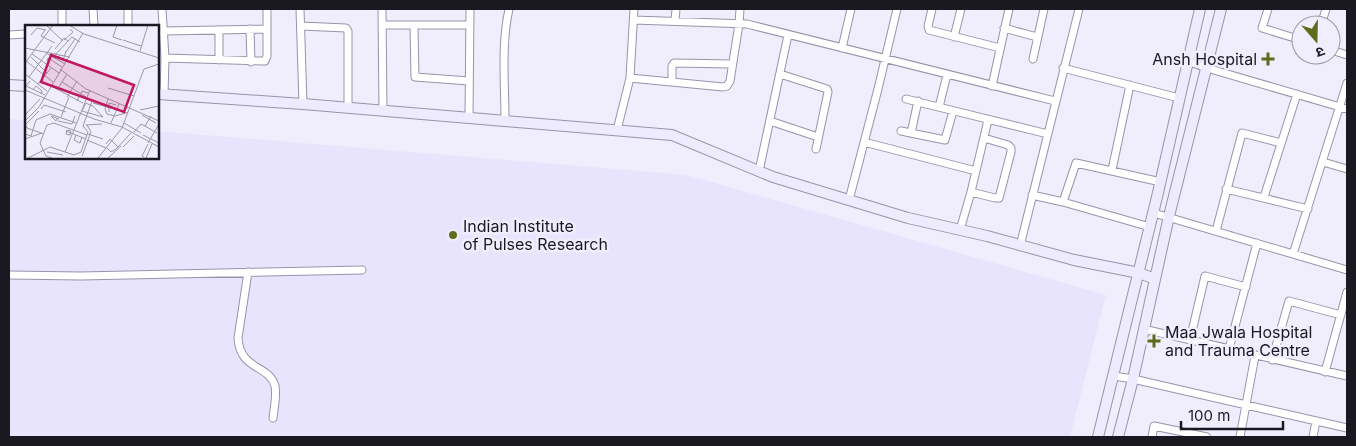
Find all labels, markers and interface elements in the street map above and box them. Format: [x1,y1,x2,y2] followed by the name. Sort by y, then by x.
[1291,15,1341,65] north arrow
[25,25,159,159] inset map
[1313,43,1327,62] text: उ
[1152,49,1257,69] place label: Ansh Hospital
[1261,52,1275,66] marker: Ansh Hospital
[463,216,608,254] place label: Indian Institute of Pulses Research
[447,229,459,241] marker: Indian Institute of Pulses Research
[1165,322,1312,360] place label: Maa Jwala Hospital and Trauma Centre
[1147,334,1161,348] marker: Maa Jwala Hospital and Trauma Centre
[1181,398,1284,430] scale bar
[1188,406,1230,425] text: 100 m

